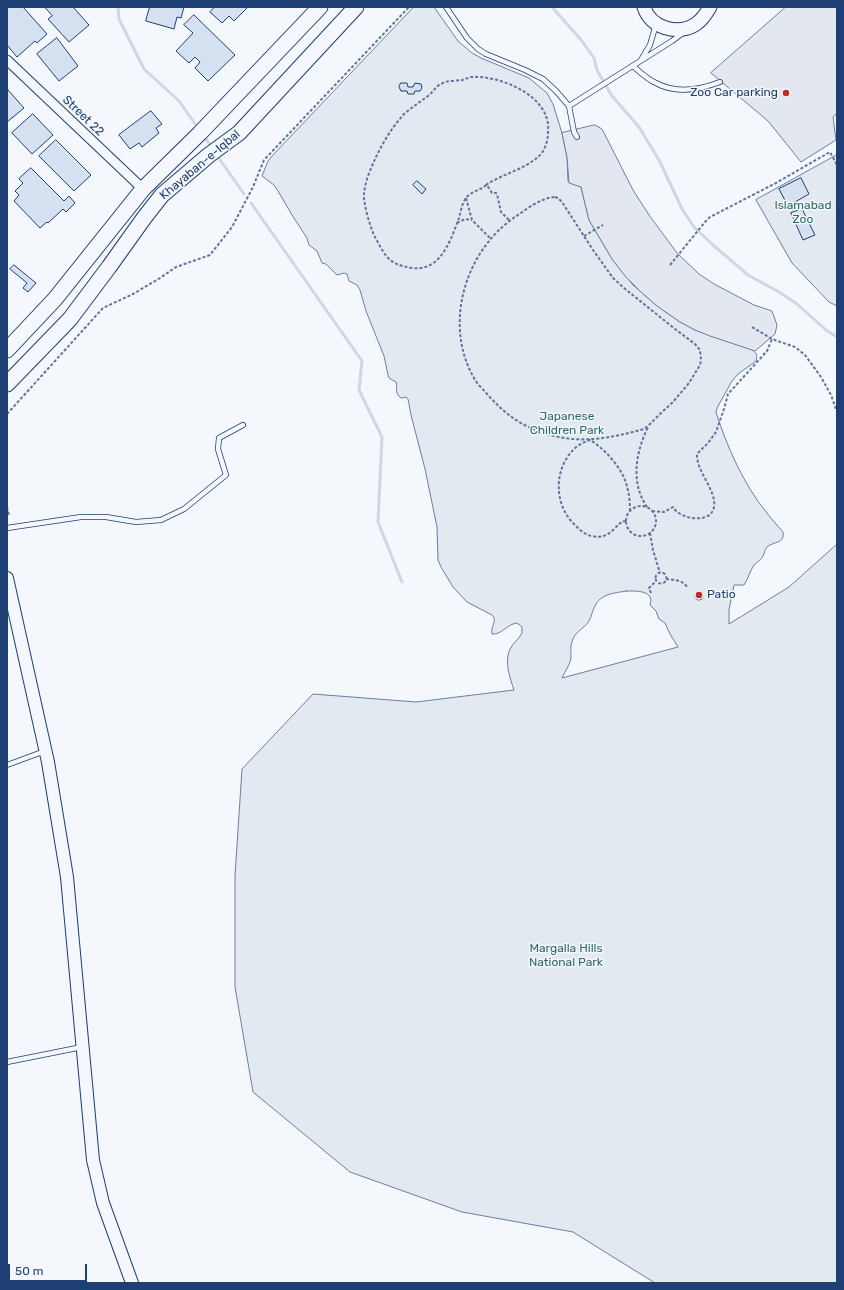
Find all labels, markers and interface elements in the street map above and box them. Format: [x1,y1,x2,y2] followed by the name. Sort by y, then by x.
[690,86,778,100] place label: Zoo Car parking
[781,88,791,98] marker: Zoo Car parking
[59,93,107,139] street label: Street 22
[157,127,243,203] street label: Khayaban-e-Iqbal
[774,199,832,227] park label: Islamabad Zoo
[530,410,604,438] park label: Japanese Children Park
[707,588,736,602] place label: Patio
[694,590,704,600] marker: Patio
[529,942,603,970] park label: Margalla Hills National Park
[10,1256,89,1282] scale bar
[15,1264,43,1278] text: 50 m

